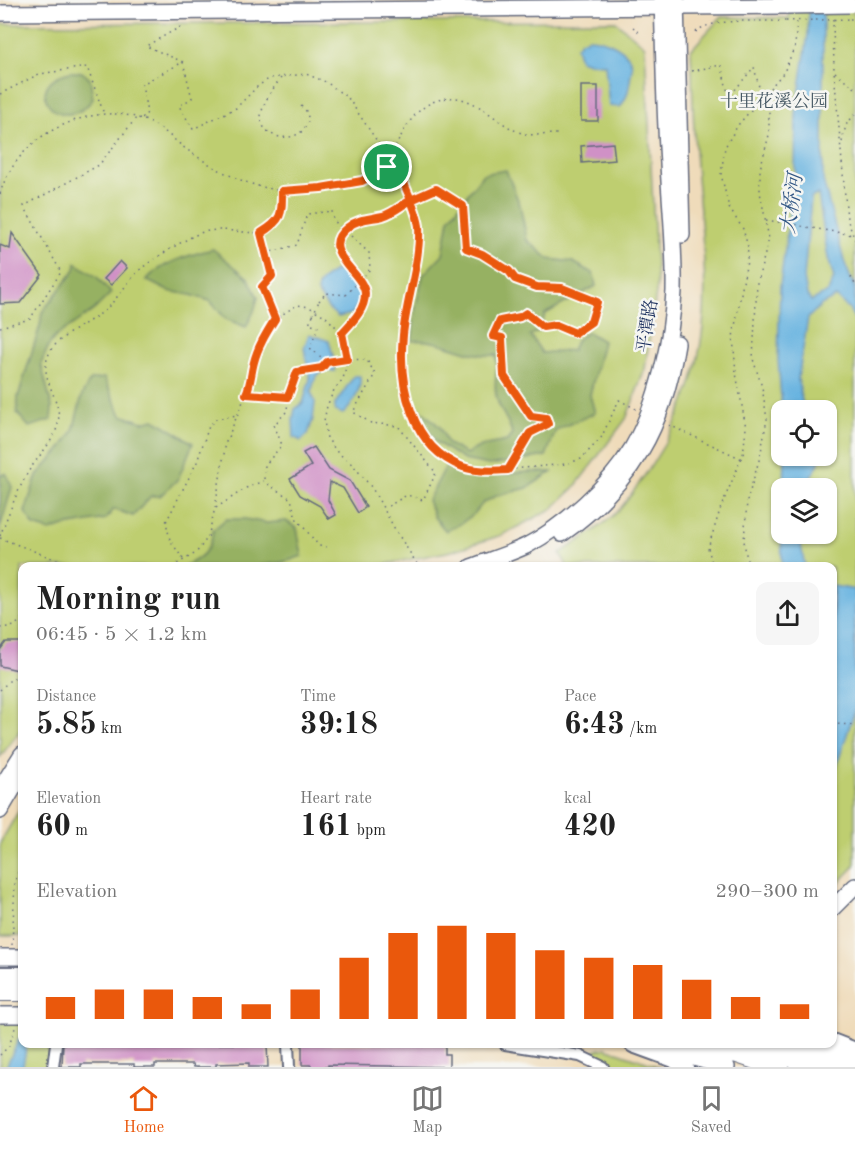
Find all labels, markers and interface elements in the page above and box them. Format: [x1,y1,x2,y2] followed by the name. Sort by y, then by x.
[720,91,828,111] park label: 十里花溪公园
[361,141,412,192] pin
[370,150,403,183] icon: arrive
[777,170,807,235] water label: 大桥河
[633,298,661,354] street label: 平潭路
[771,400,837,544] map controls
[771,400,837,466] button: locate
[771,478,837,544] button: layers
[756,582,819,645] button: share
[36,584,221,617] text: Morning run
[36,625,207,645] text: 06:45 · 5 × 1.2 km
[36,689,96,705] text: Distance
[300,689,336,705] text: Time
[564,689,596,705] text: Pace
[36,710,97,740] text: 5.85
[300,710,378,740] text: 39:18
[564,710,625,740] text: 6:43
[97,721,122,737] text: km
[625,721,657,737] text: /km
[36,791,101,807] text: Elevation
[300,791,372,807] text: Heart rate
[564,791,592,807] text: kcal
[36,812,71,842] text: 60
[300,812,352,842] text: 161
[564,812,616,842] text: 420
[71,823,88,839] text: m
[352,823,386,839] text: bpm
[36,882,117,902] text: Elevation
[716,882,819,902] text: 290–300 m
[123,1082,164,1138] tab: Home
[411,1082,444,1138] tab: Map
[691,1082,732,1138] tab: Saved

